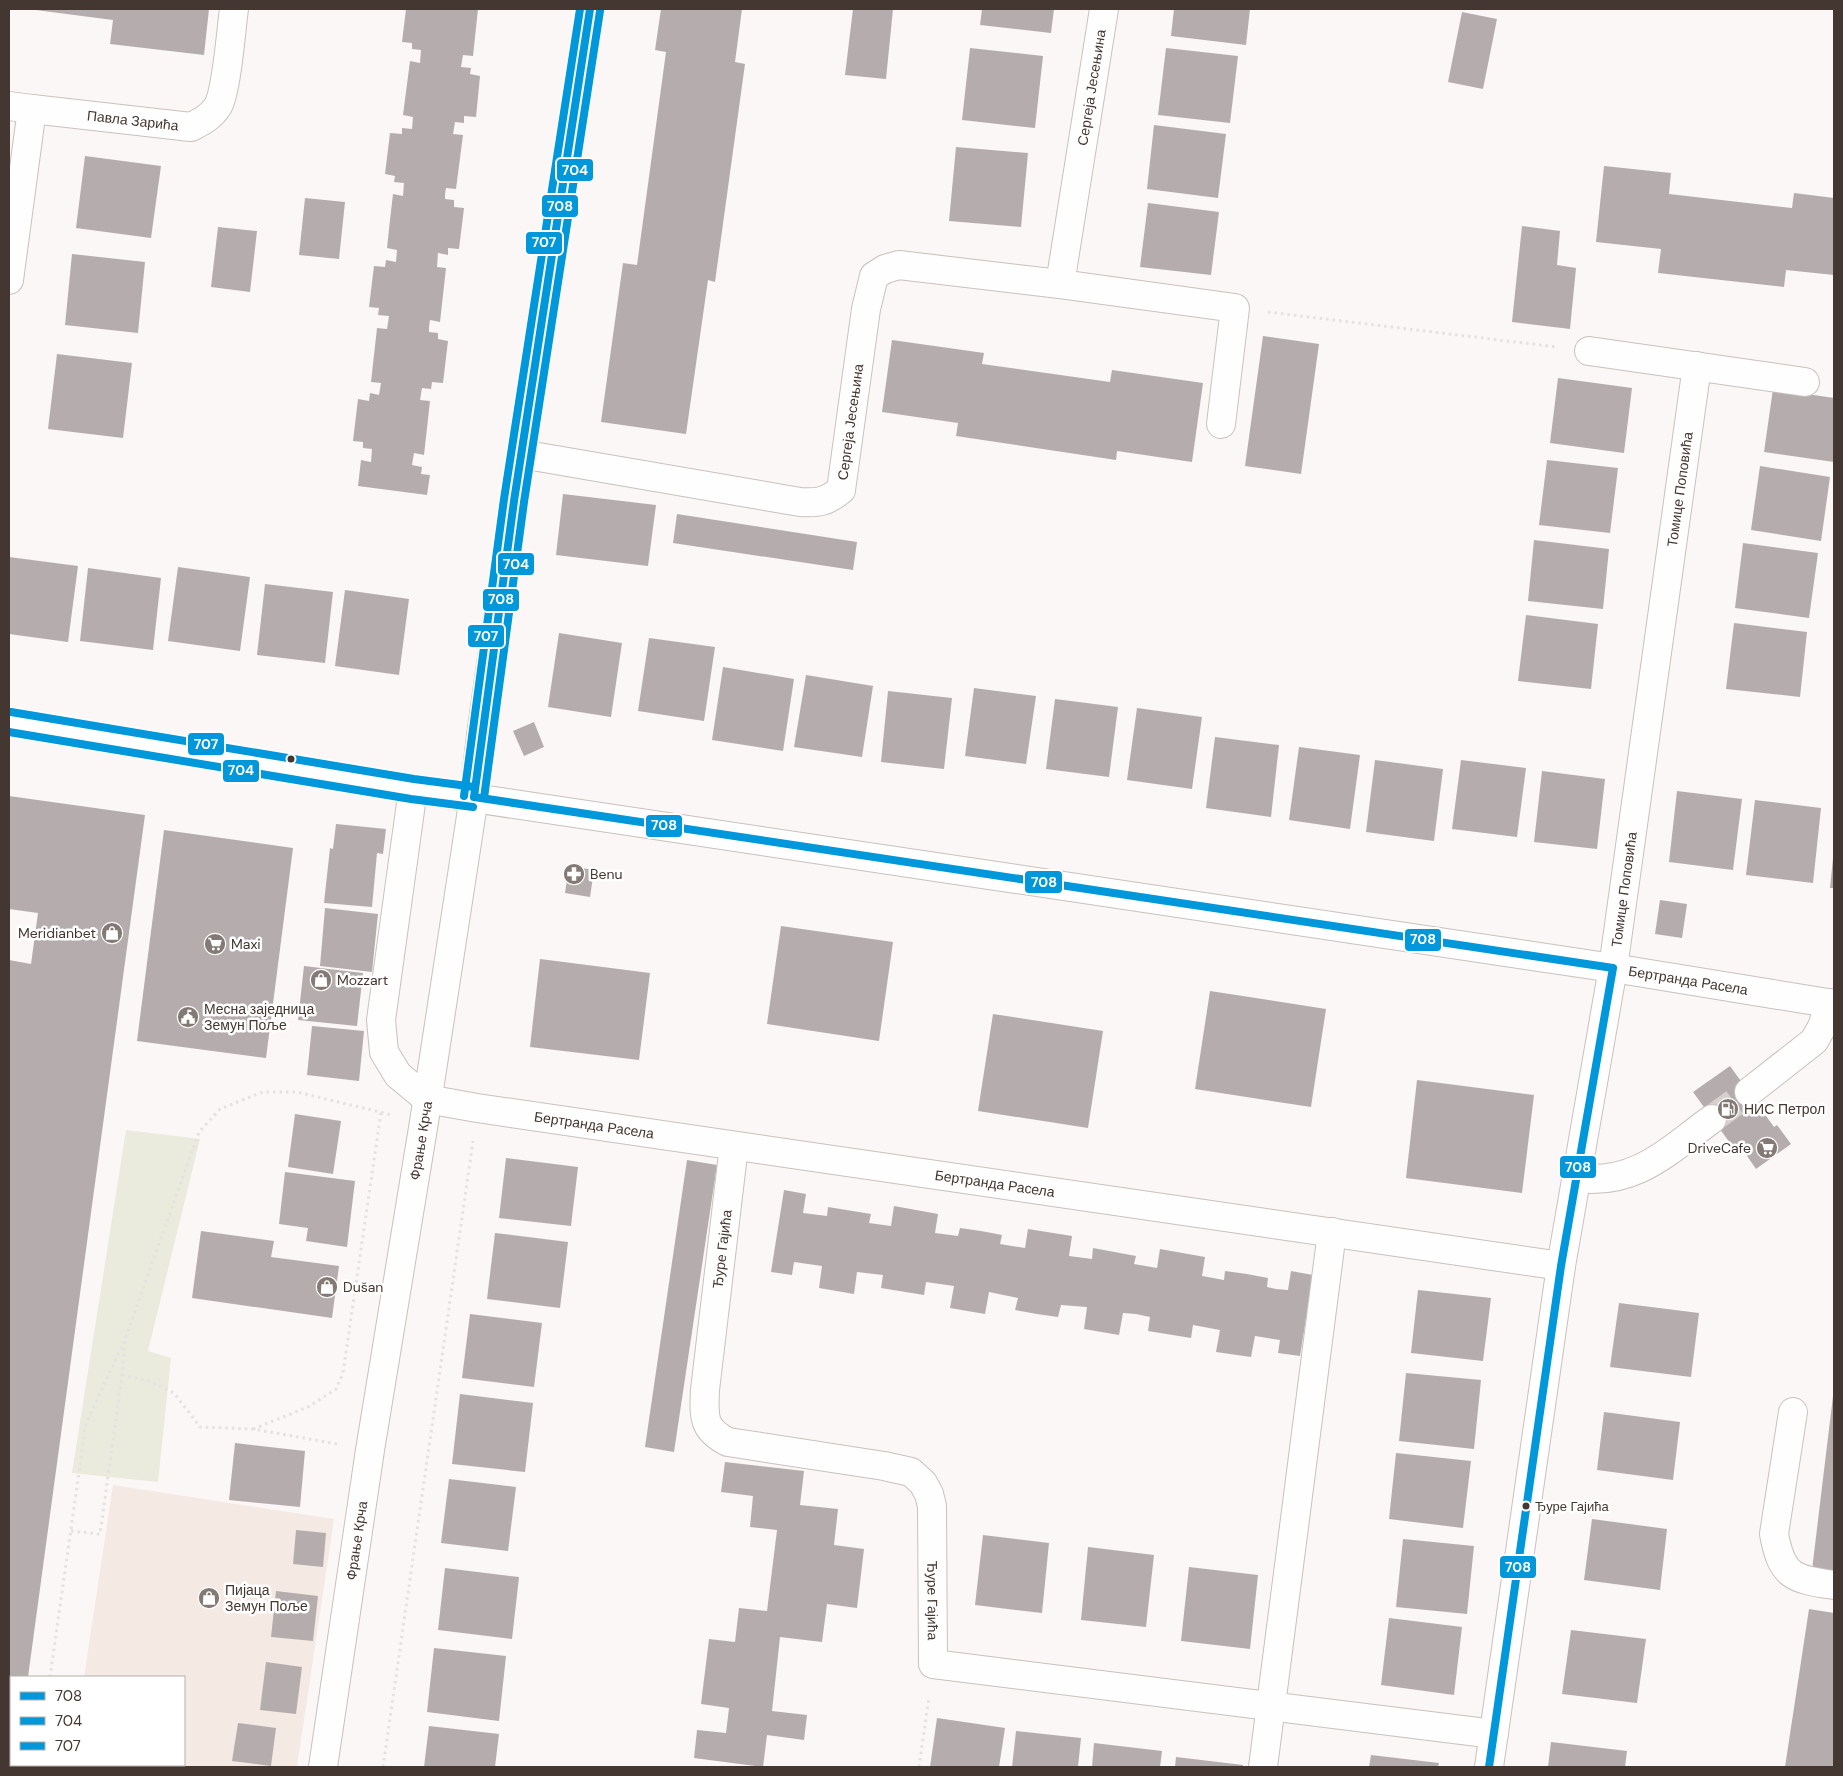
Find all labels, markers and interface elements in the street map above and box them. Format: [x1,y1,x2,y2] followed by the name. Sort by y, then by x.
[1073,28,1110,147] street label: Сергеја Јесењина
[86,106,180,135] street label: Павла Зарића
[556,158,594,182] line badge: 704
[562,161,588,179] text: 704
[541,194,579,218] line badge: 708
[547,197,573,215] text: 708
[525,231,563,255] line badge: 707
[532,233,557,251] text: 707
[833,362,867,481] street label: Сергеја Јесењина
[1663,430,1697,548] street label: Томице Поповића
[497,552,535,576] line badge: 704
[503,555,529,573] text: 704
[482,588,520,612] line badge: 708
[488,590,514,608] text: 708
[467,624,505,648] line badge: 707
[474,627,499,645] text: 707
[187,732,225,756] line badge: 707
[194,735,219,753] text: 707
[286,754,296,764] unlabelled marker
[222,759,260,783] line badge: 704
[228,761,254,779] text: 704
[645,814,683,838] line badge: 708
[651,816,677,834] text: 708
[1607,830,1641,948] street label: Томице Поповића
[562,862,586,886] pharmacy icon: Benu
[590,865,622,883] place label: Benu
[1024,870,1063,894] line badge: 708
[1031,873,1057,891] text: 708
[100,921,124,945] shop icon: Meridianbet
[18,924,96,942] place label: Meridianbet
[1404,928,1442,952] line badge: 708
[1410,930,1436,948] text: 708
[203,932,227,956] supermarket icon: Maxi
[231,935,261,953] place label: Maxi
[1627,962,1750,999] street label: Бертранда Расела
[309,968,333,992] shop icon: Mozzart
[337,971,388,989] place label: Mozzart
[204,1000,314,1034] place label: Месна заједница Земун Поље
[176,1005,200,1029] public building icon: Месна заједница Земун Поље
[1716,1097,1740,1121] fuel station icon: НИС Петрол
[406,1100,436,1182] street label: Фрање Крча
[1744,1100,1825,1118] place label: НИС Петрол
[533,1107,655,1143] street label: Бертранда Расела
[1755,1136,1779,1160] supermarket icon: DriveCafe
[1688,1139,1751,1157] place label: DriveCafe
[1559,1155,1597,1179] line badge: 708
[1565,1158,1591,1176] text: 708
[934,1166,1056,1201] street label: Бертранда Расела
[708,1208,736,1289] street label: Ђуре Гајића
[315,1275,339,1299] shop icon: Dušan
[343,1278,383,1296] place label: Dušan
[1535,1498,1609,1515] place label: Ђуре Гајића
[342,1499,371,1581] street label: Фрање Крча
[1521,1501,1531,1511] marker: Ђуре Гајића
[1499,1555,1537,1579] line badge: 708
[1505,1558,1531,1576] text: 708
[923,1561,942,1640] street label: Ђуре Гајића
[225,1581,308,1615] place label: Пијаца Земун Поље
[197,1586,221,1610] shop icon: Пијаца Земун Поље
[10,1676,185,1766] legend
[55,1686,82,1706] text: 708
[55,1711,82,1731] text: 704
[55,1736,81,1756] text: 707

